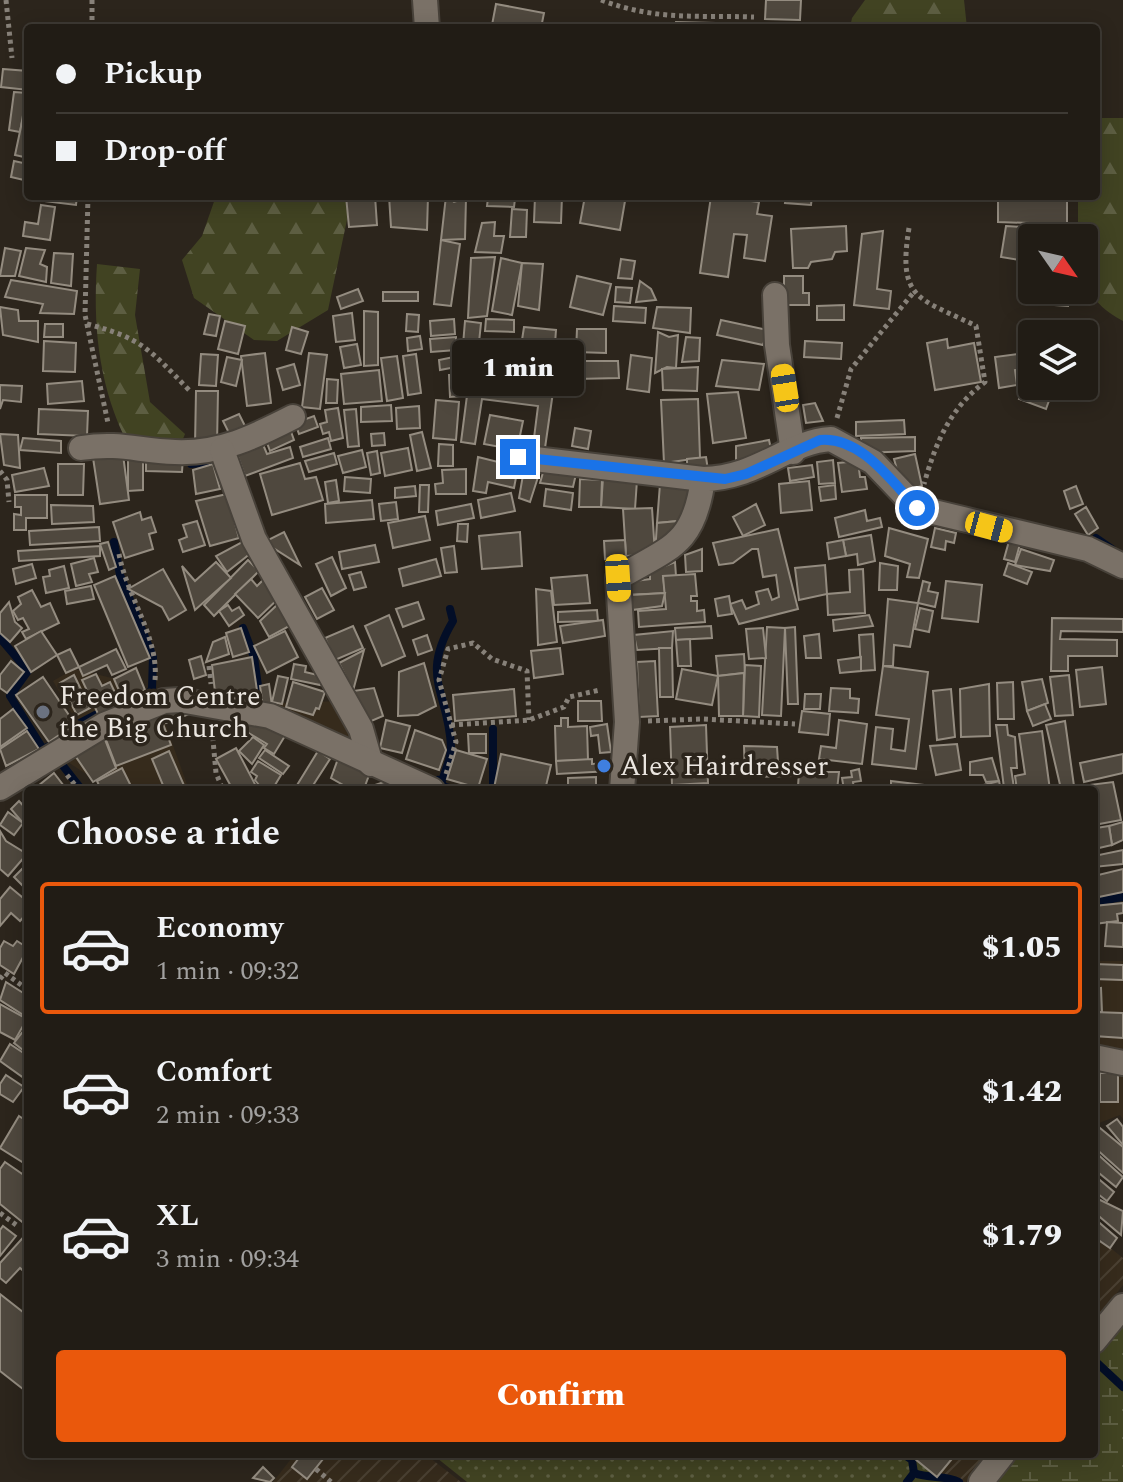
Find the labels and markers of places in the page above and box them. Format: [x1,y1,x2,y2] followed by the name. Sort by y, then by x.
[59,675,260,750] place label: Freedom Centre the Big Church
[34,703,52,721] marker: Freedom Centre the Big Church
[620,745,828,788] place label: Alex Hairdresser
[595,757,613,775] marker: Alex Hairdresser

